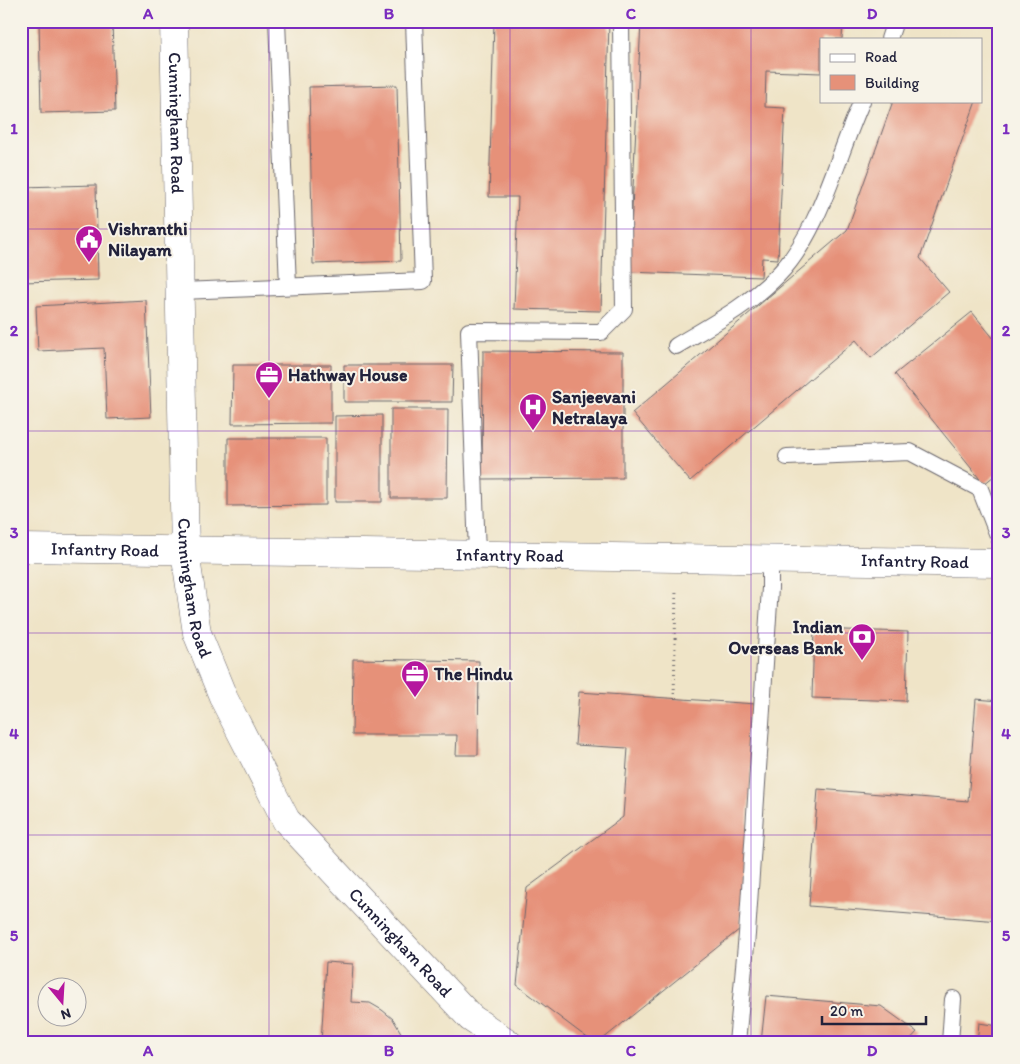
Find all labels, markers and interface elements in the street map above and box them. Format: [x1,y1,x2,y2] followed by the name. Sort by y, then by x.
[142,4,154,23] text: A
[384,4,395,23] text: B
[626,4,637,23] text: C
[867,4,878,23] text: D
[820,38,982,102] legend
[865,48,898,66] text: Road
[164,52,189,194] street label: Cunningham Road
[865,74,919,92] text: Building
[10,119,18,138] text: 1
[1002,119,1010,138] text: 1
[108,218,187,261] place label: Vishranthi Nilayam
[74,224,104,263] public building icon: Vishranthi Nilayam
[10,321,19,340] text: 2
[1002,321,1011,340] text: 2
[254,360,284,399] office icon: Hathway House
[288,364,408,386] place label: Hathway House
[552,386,636,429] place label: Sanjeevani Netralaya
[518,392,548,431] hospital icon: Sanjeevani Netralaya
[173,518,217,661] street label: Cunningham Road
[10,523,19,542] text: 3
[1002,523,1011,542] text: 3
[51,538,159,562] street label: Infantry Road
[456,544,564,567] street label: Infantry Road
[861,549,969,573] street label: Infantry Road
[728,616,844,659] place label: Indian Overseas Bank
[847,622,877,661] bank icon: Indian Overseas Bank
[400,659,430,698] office icon: The Hindu
[433,663,514,685] place label: The Hindu
[9,724,19,743] text: 4
[1001,724,1011,743] text: 4
[344,883,457,1002] street label: Cunningham Road
[10,926,19,945] text: 5
[1002,926,1011,945] text: 5
[38,976,88,1026] north arrow
[822,994,926,1026] scale bar
[830,1002,864,1020] text: 20 m
[59,1004,73,1023] text: N
[142,1041,154,1060] text: A
[384,1041,395,1060] text: B
[626,1041,637,1060] text: C
[867,1041,878,1060] text: D

